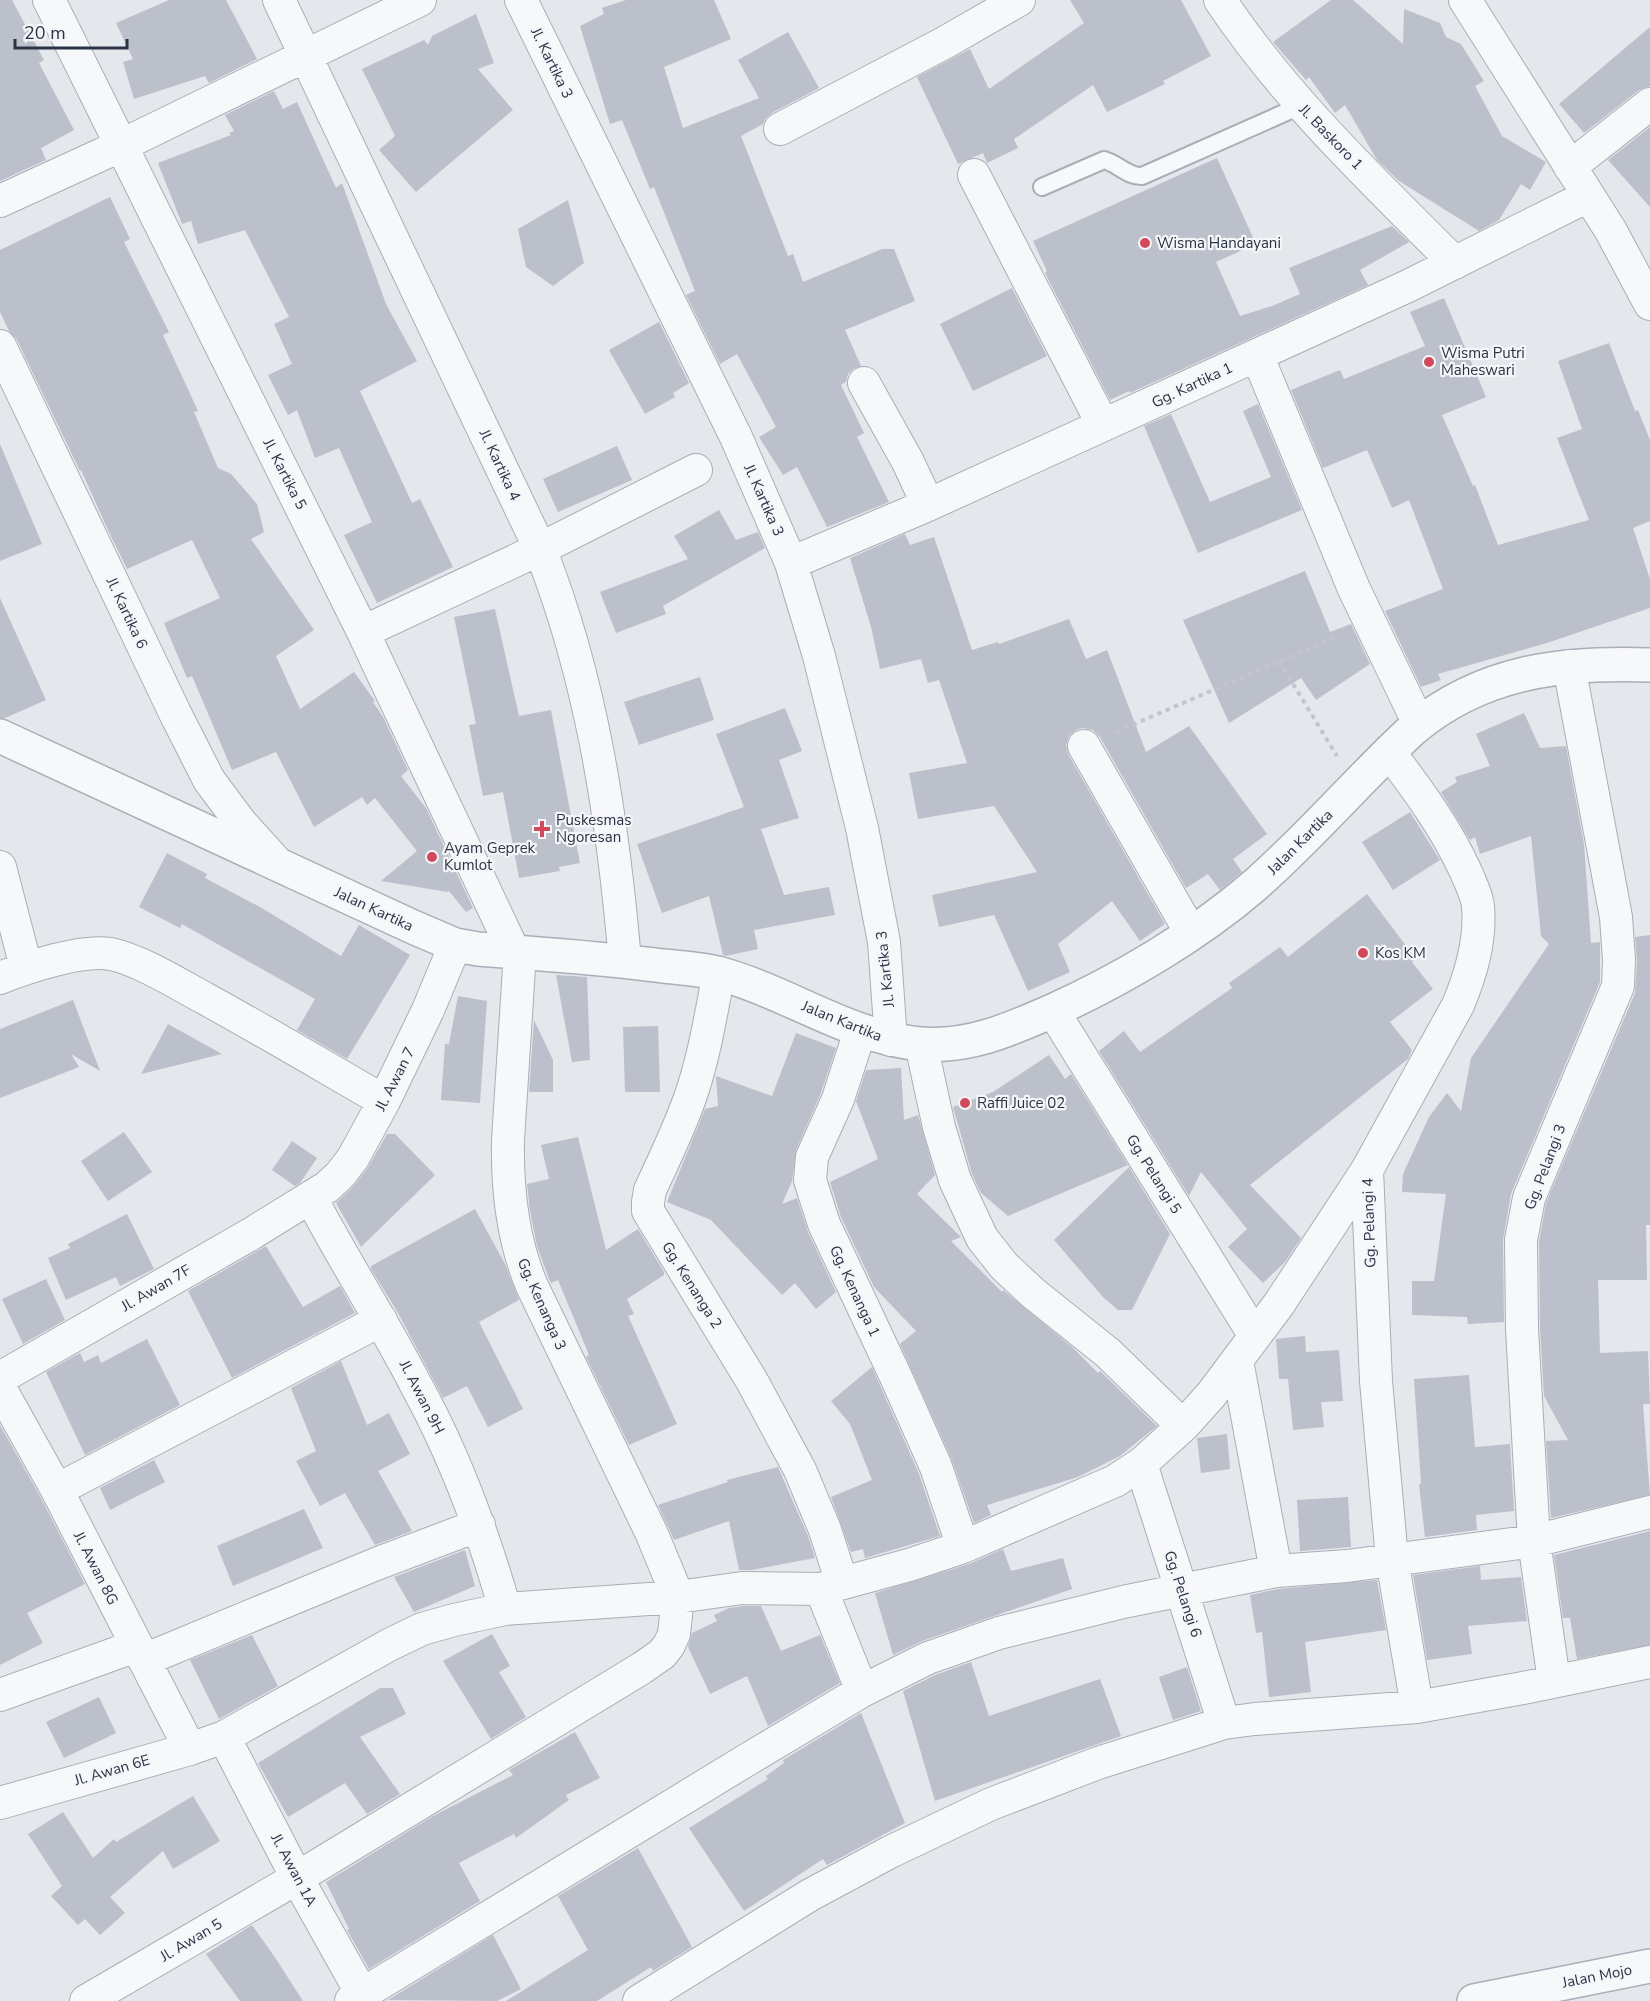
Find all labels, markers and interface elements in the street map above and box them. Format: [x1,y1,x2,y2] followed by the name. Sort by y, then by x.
[15,12,128,50] scale bar
[24,21,66,45] text: 20 m
[526,23,578,102] street label: Jl. Kartika 3
[1294,99,1367,174] street label: Jl. Baskoro 1
[1157,233,1281,253] place label: Wisma Handayani
[1138,236,1152,250] marker: Wisma Handayani
[1441,343,1525,380] place label: Wisma Putri Maheswari
[1422,355,1436,369] marker: Wisma Putri Maheswari
[1148,358,1236,412] street label: Gg. Kartika 1
[474,425,525,504] street label: Jl. Kartika 4
[258,434,311,513] street label: Jl. Kartika 5
[739,460,789,539] street label: Jl. Kartika 3
[101,573,152,652] street label: Jl. Kartika 6
[1262,805,1337,880] street label: Jalan Kartika
[556,810,632,847] place label: Puskesmas Ngoresan
[533,820,551,838] marker: Puskesmas Ngoresan
[444,838,536,875] place label: Ayam Geprek Kumlot
[425,850,439,864] marker: Ayam Geprek Kumlot
[330,882,417,936] street label: Jalan Kartika
[871,930,899,1009] street label: Jl. Kartika 3
[1375,943,1426,963] place label: Kos KM
[1356,946,1370,960] marker: Kos KM
[798,995,885,1046] street label: Jalan Kartika
[370,1044,420,1115] street label: Jl. Awan 7
[977,1093,1065,1113] place label: Raffi Juice 02
[958,1096,972,1110] marker: Raffi Juice 02
[1520,1121,1570,1213] street label: Gg. Pelangi 3
[1122,1130,1186,1218] street label: Gg. Pelangi 5
[1357,1178,1381,1268] street label: Gg. Pelangi 4
[657,1238,727,1332] street label: Gg. Kenanga 2
[825,1242,885,1340] street label: Gg. Kenanga 1
[513,1255,571,1353] street label: Gg. Kenanga 3
[117,1260,194,1316] street label: Jl. Awan 7F
[394,1356,449,1437] street label: Jl. Awan 9H
[68,1527,123,1608] street label: Jl. Awan 8G
[1160,1548,1206,1640] street label: Gg. Pelangi 6
[71,1750,152,1791] street label: Jl. Awan 6E
[266,1829,322,1910] street label: Jl. Awan 1A
[155,1914,226,1967] street label: Jl. Awan 5
[1559,1959,1634,1993] street label: Jalan Mojo

